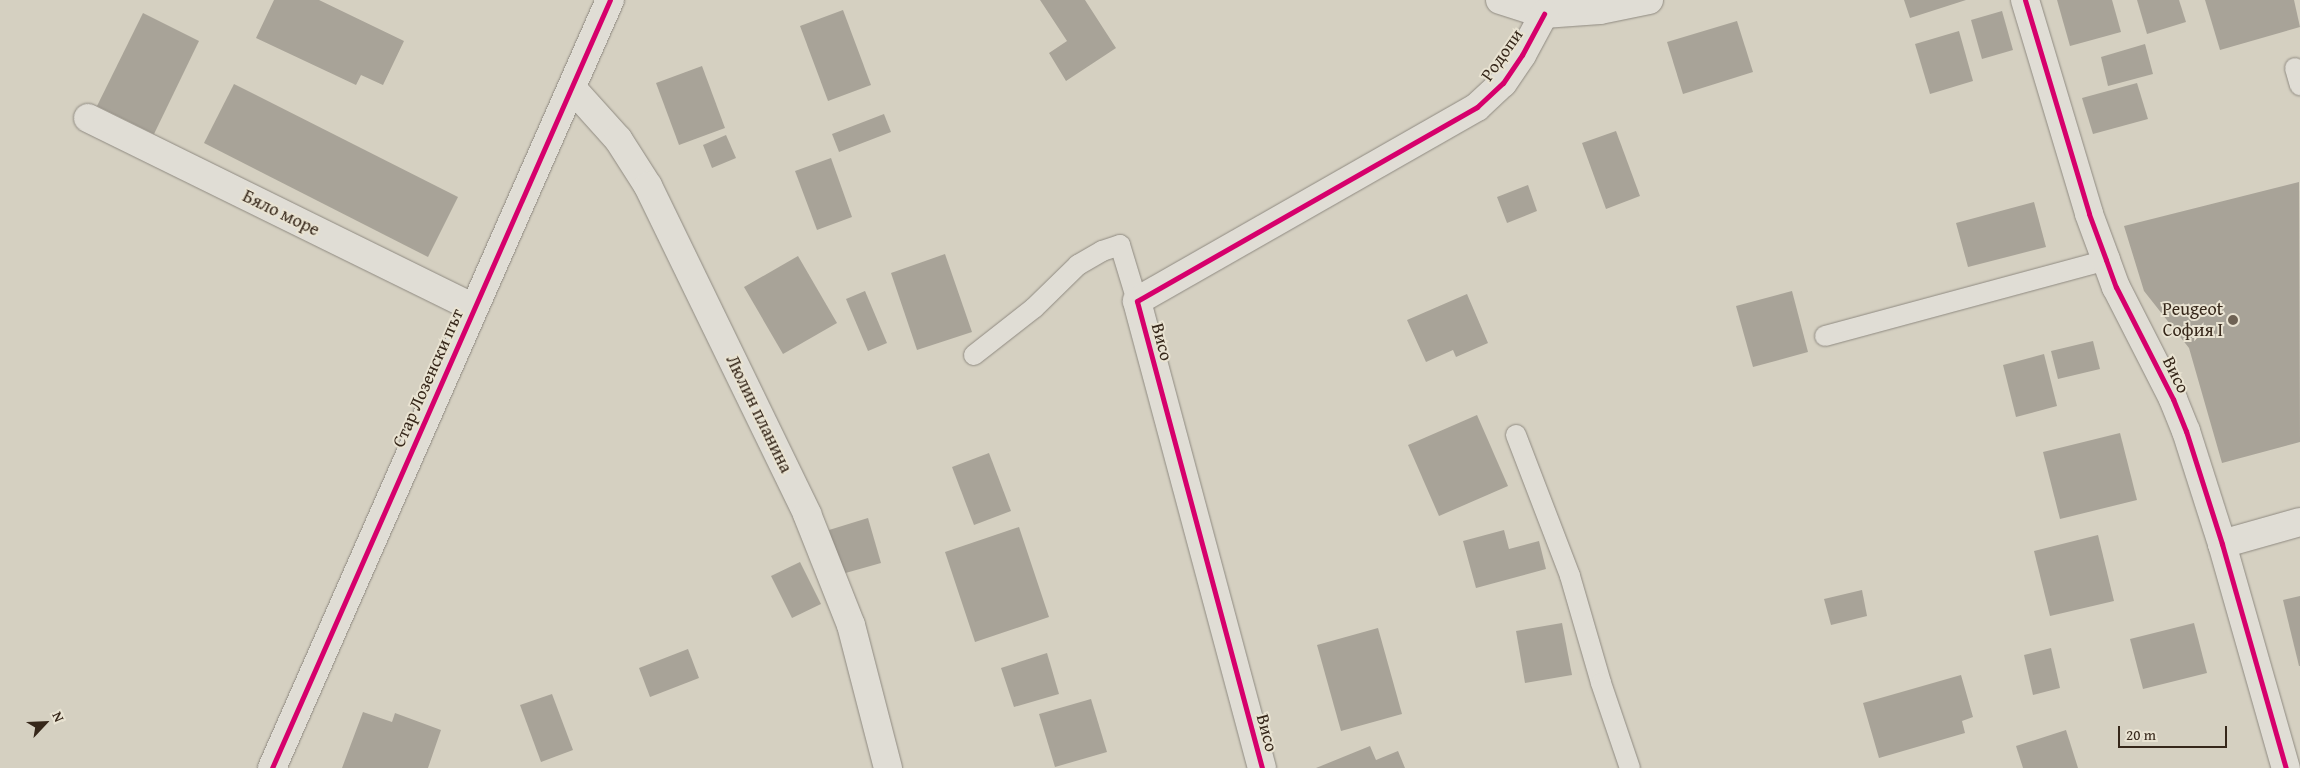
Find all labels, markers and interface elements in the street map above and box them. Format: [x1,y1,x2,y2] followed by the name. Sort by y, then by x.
[1476,25,1528,85] street label: Родопи
[239,185,323,241] street label: Бяло море
[2162,299,2223,342] place label: Peugeot София I
[388,305,468,451] street label: Стар Лозенски път
[2227,314,2239,326] marker: Peugeot София I
[1147,321,1177,363] street label: Висо
[721,352,797,476] street label: Люлин планина
[2158,353,2194,397] street label: Висо
[20,698,70,748] north arrow
[48,708,70,725] text: N
[1252,712,1282,754] street label: Висо
[2120,716,2229,748] scale bar
[2126,724,2156,745] text: 20 m

